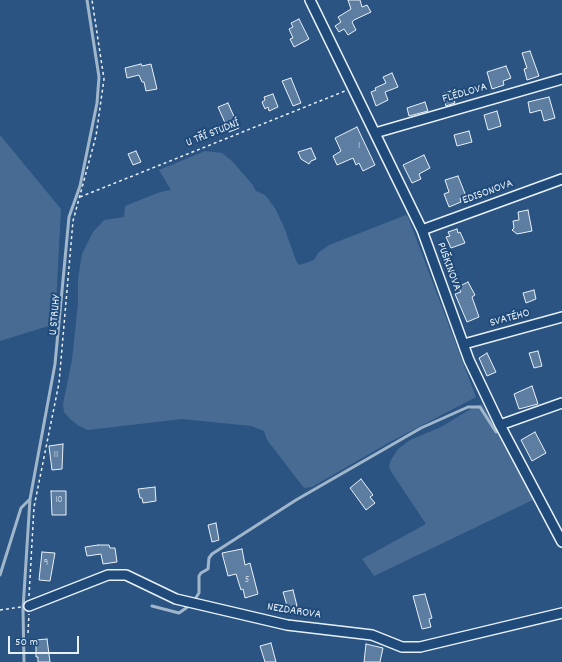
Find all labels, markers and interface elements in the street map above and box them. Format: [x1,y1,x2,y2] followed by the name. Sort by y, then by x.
[441,81,489,107] street label: FLÉDLOVA
[184,117,242,151] street label: U TŘÍ STUDNÍ
[358,141,360,153] house number: 1
[461,177,515,209] street label: EDISONOVA
[433,241,463,293] street label: PUŠKINOVA
[47,294,65,336] street label: U STRUHY
[488,307,532,331] street label: SVATÉHO
[54,450,58,462] house number: 11
[55,495,63,507] house number: 10
[44,558,48,570] house number: 9
[245,575,249,587] house number: 5
[266,601,322,623] street label: NEZDAROVA
[10,628,81,654] scale bar
[15,634,38,651] text: 50 m

